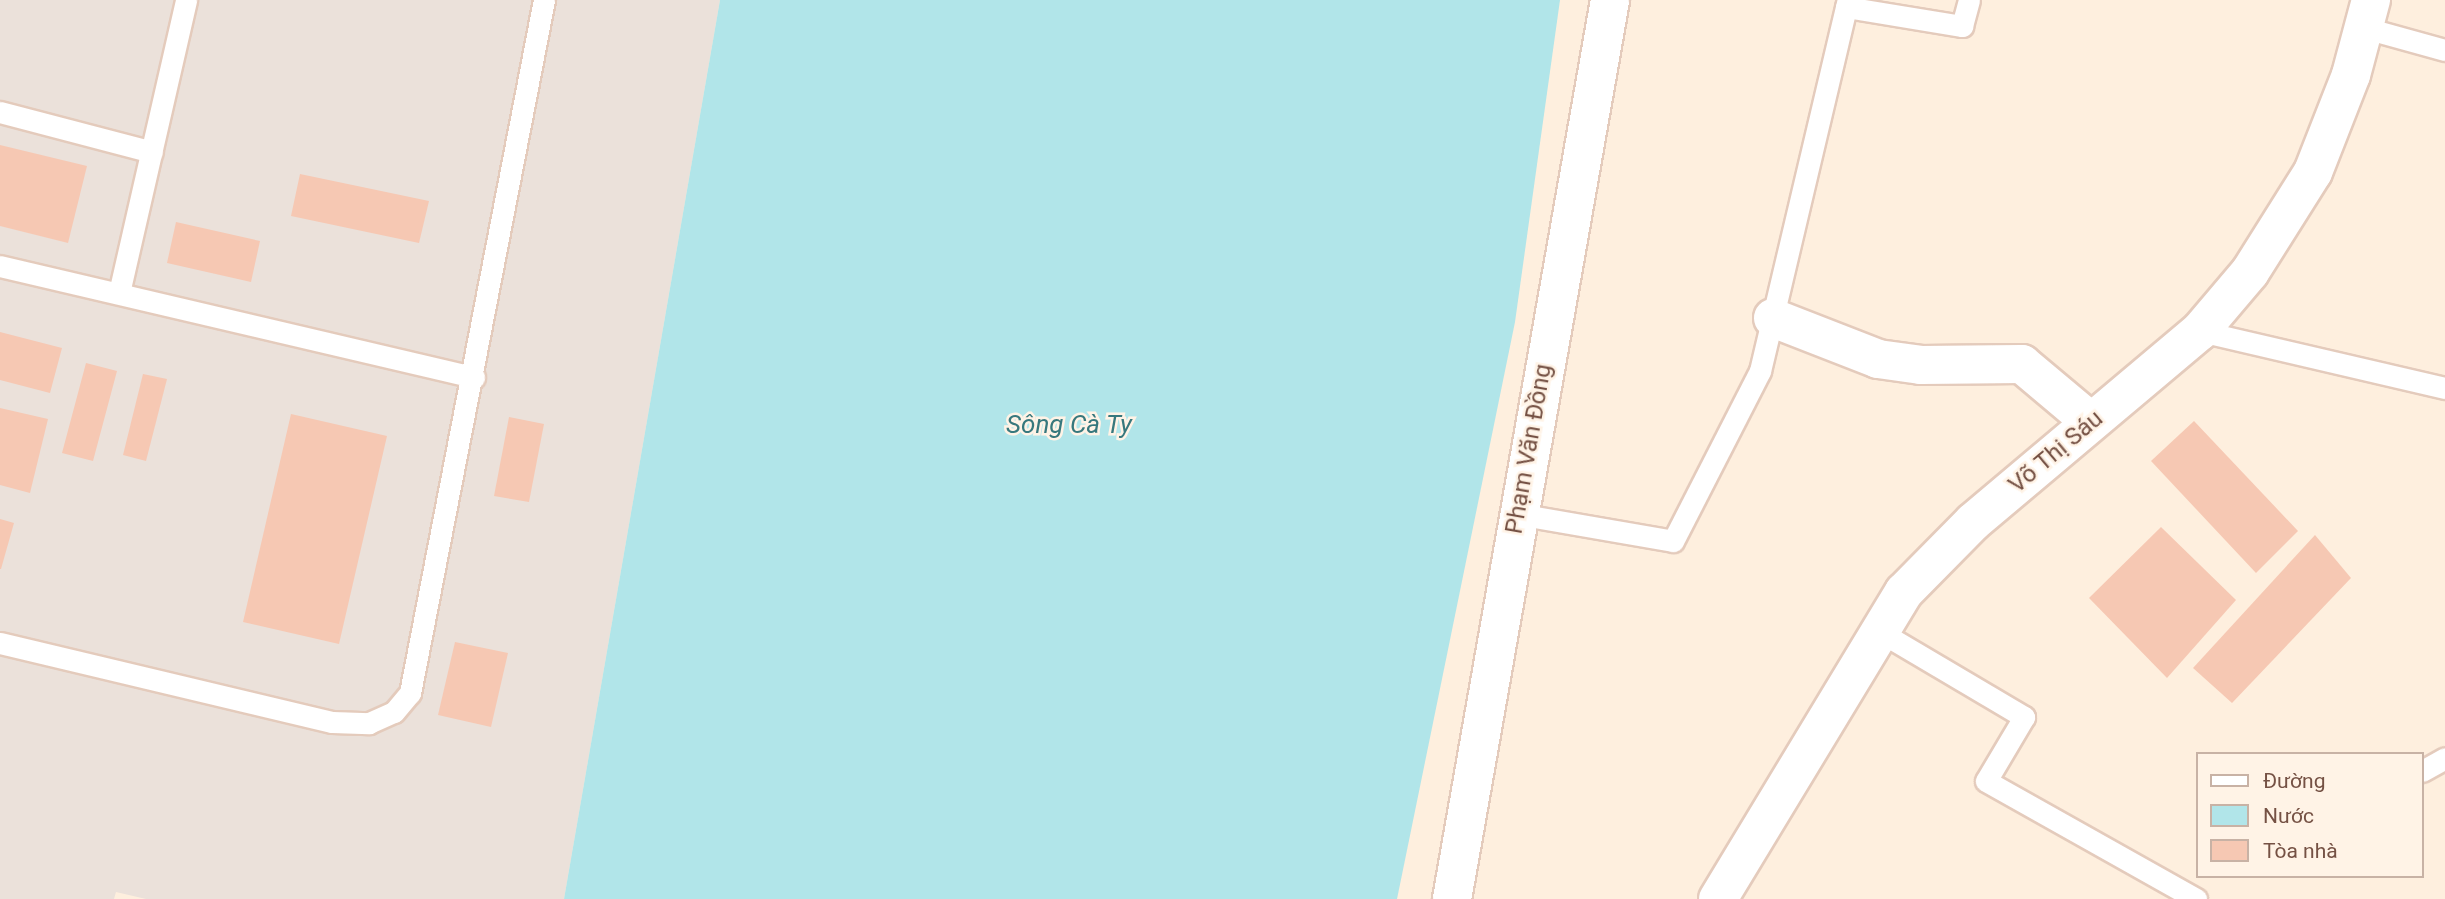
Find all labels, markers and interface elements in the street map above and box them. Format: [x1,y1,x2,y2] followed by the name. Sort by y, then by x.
[1500,362,1558,536] street label: Phạm Văn Đồng
[2003,404,2109,500] street label: Võ Thị Sáu
[1006,409,1132,441] water label: Sông Cà Ty
[2196,752,2424,878] legend
[2263,769,2325,793] text: Đường
[2263,804,2314,828] text: Nước
[2263,839,2338,863] text: Tòa nhà

